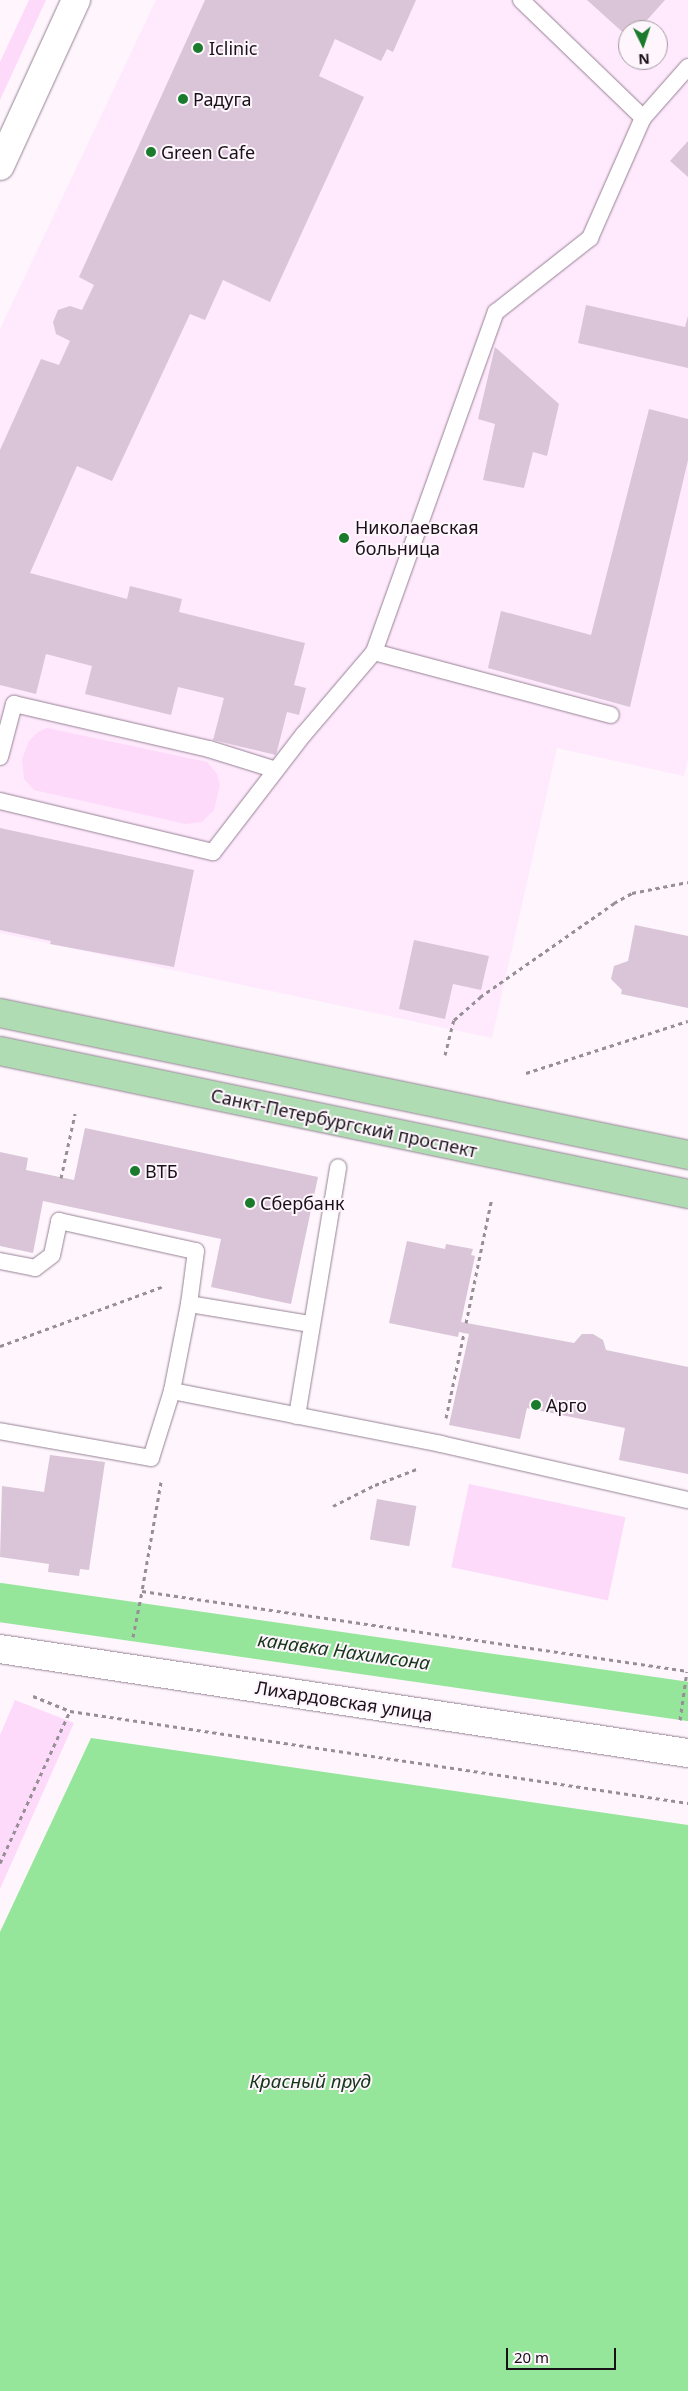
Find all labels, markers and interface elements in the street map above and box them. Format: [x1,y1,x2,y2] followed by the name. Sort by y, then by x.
[618,20,668,70] north arrow
[209,37,257,59] place label: Iclinic
[191,41,205,55] marker: Iclinic
[638,50,650,69] text: N
[193,88,251,110] place label: Радуга
[177,93,189,105] marker: Радуга
[161,141,255,163] place label: Green Cafe
[145,146,157,158] marker: Green Cafe
[355,517,479,560] place label: Николаевская больница
[337,531,351,545] marker: Николаевская больница
[209,1084,479,1162] street label: Санкт-Петербургский проспект
[145,1160,178,1182] place label: ВТБ
[129,1165,141,1177] marker: ВТБ
[260,1192,344,1214] place label: Сбербанк
[244,1197,256,1209] marker: Сбербанк
[546,1394,587,1416] place label: Арго
[530,1399,542,1411] marker: Арго
[256,1629,432,1675] water label: канавка Нахимсона
[254,1676,434,1726] street label: Лихардовская улица
[249,2071,371,2093] water label: Красный пруд
[508,2338,618,2370] scale bar
[514,2347,549,2367] text: 20 m

